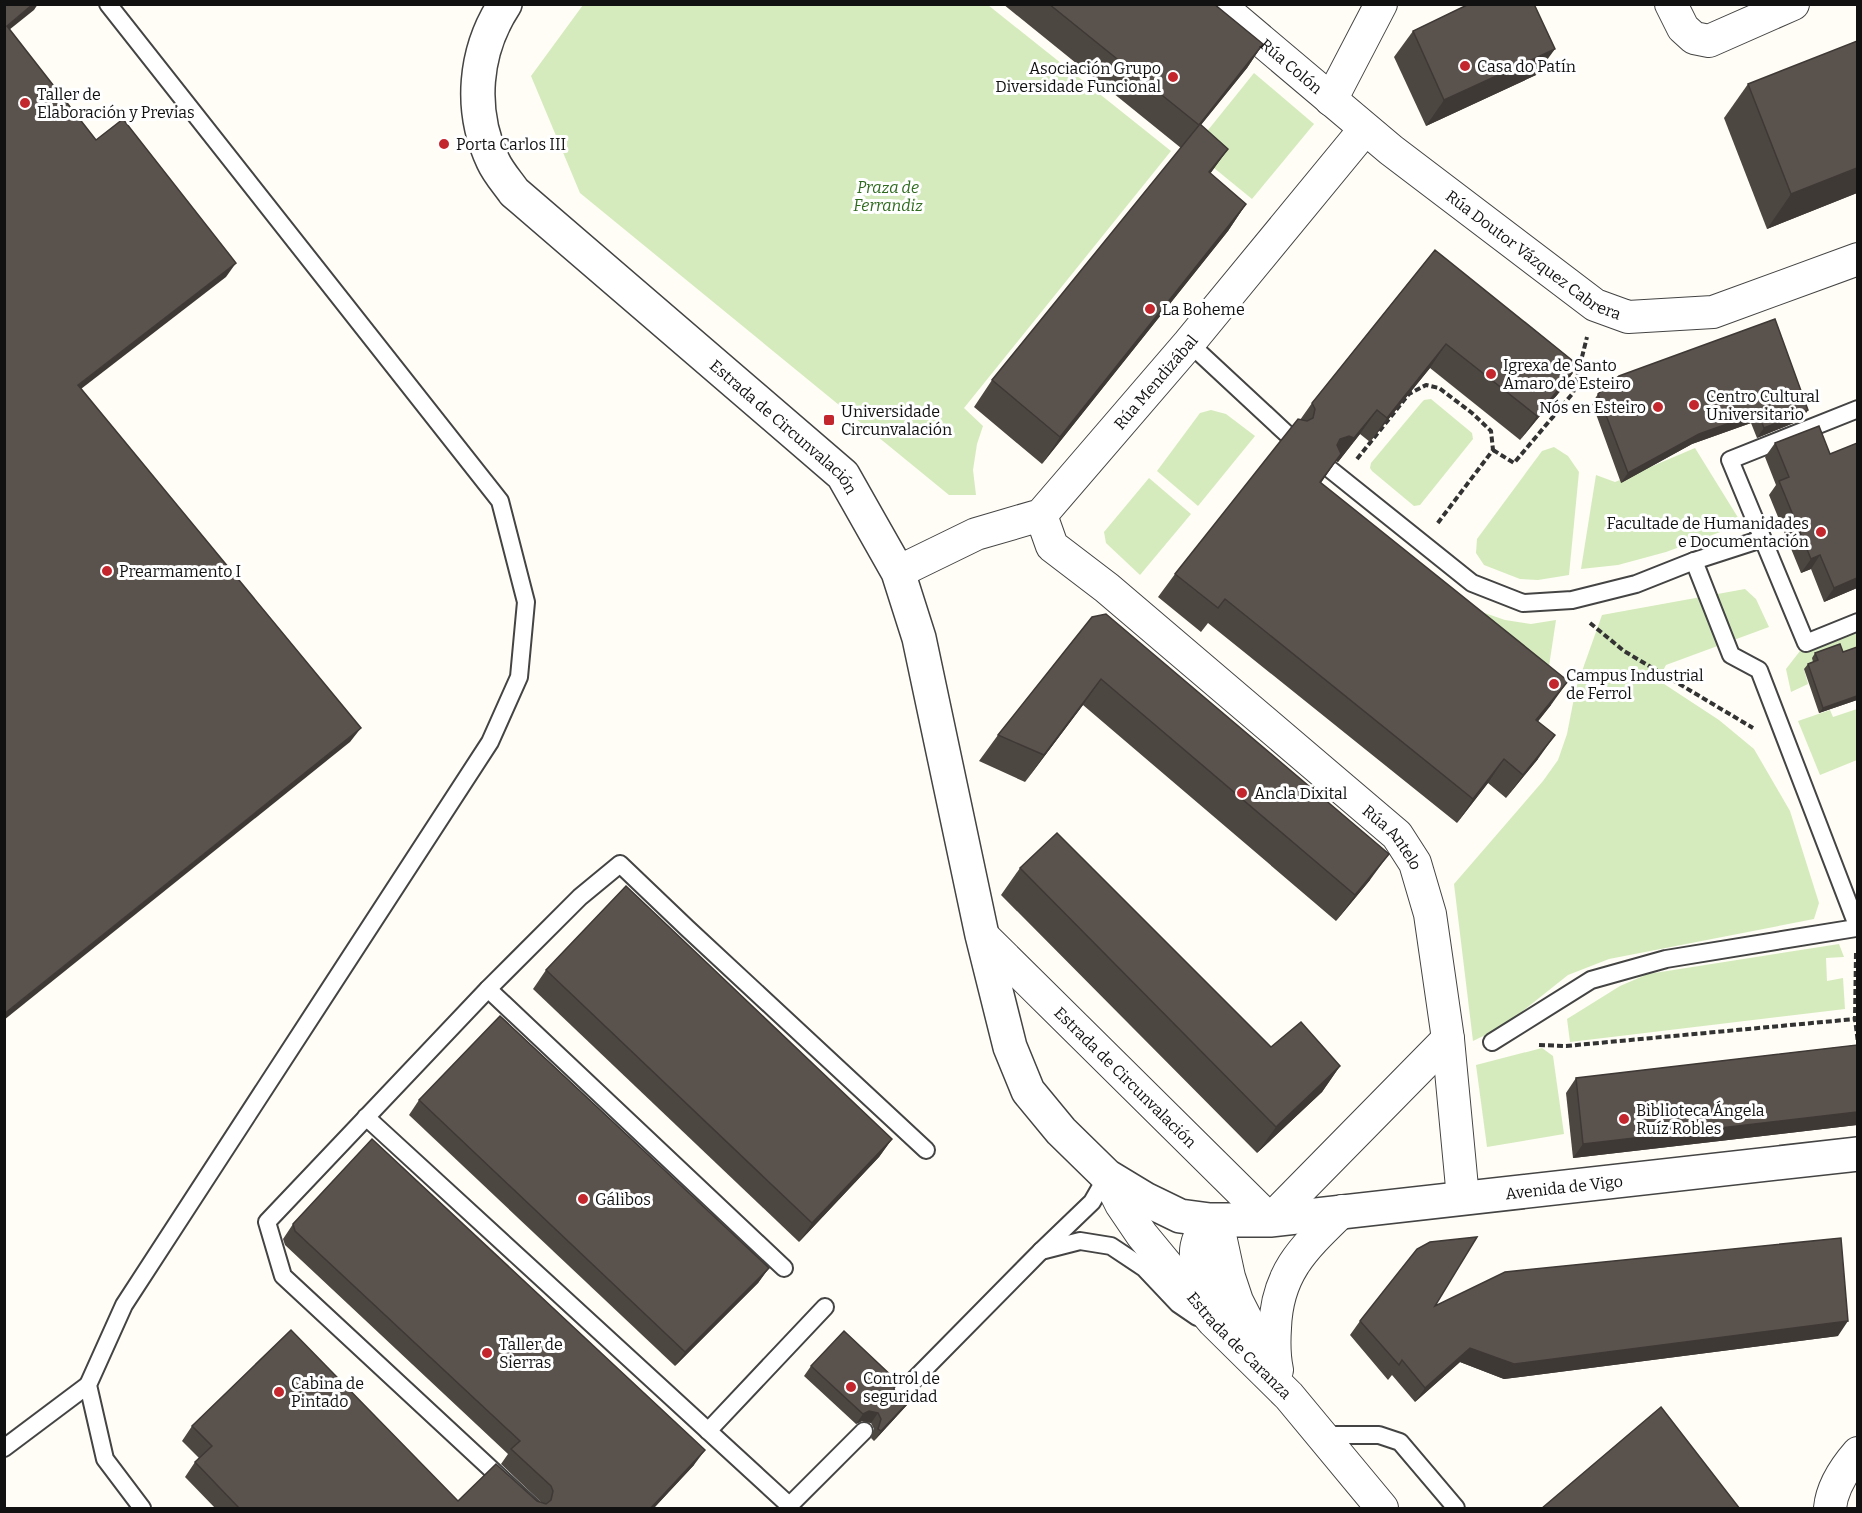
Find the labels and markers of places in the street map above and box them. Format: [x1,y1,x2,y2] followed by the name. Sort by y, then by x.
[1477,57,1576,76] place label: Casa do Patín
[995,59,1161,96] place label: Asociación Grupo Diversidade Funcional
[1458,59,1472,73] marker: Casa do Patín
[1166,70,1180,84] marker: Asociación Grupo Diversidade Funcional
[37,85,195,122] place label: Taller de Elaboración y Previas
[18,96,32,110] marker: Taller de Elaboración y Previas
[456,135,566,154] place label: Porta Carlos III
[437,137,451,151] marker: Porta Carlos III
[1162,300,1245,319] place label: La Boheme
[1143,302,1157,316] marker: La Boheme
[1503,356,1631,393] place label: Igrexa de Santo Amaro de Esteiro
[1484,367,1498,381] marker: Igrexa de Santo Amaro de Esteiro
[1706,387,1820,424] place label: Centro Cultural Universitario
[1539,398,1646,417] place label: Nós en Esteiro
[1687,398,1701,412] marker: Centro Cultural Universitario
[1651,400,1665,414] marker: Nós en Esteiro
[841,402,952,439] place label: Universidade Circunvalación
[822,413,836,427] marker: Universidade Circunvalación
[1607,514,1809,551] place label: Facultade de Humanidades e Documentación
[1814,525,1828,539] marker: Facultade de Humanidades e Documentación
[119,562,241,581] place label: Prearmamento I
[100,564,114,578] marker: Prearmamento I
[1566,666,1704,703] place label: Campus Industrial de Ferrol
[1547,677,1561,691] marker: Campus Industrial de Ferrol
[1254,784,1348,803] place label: Ancla Dixital
[1235,786,1249,800] marker: Ancla Dixital
[1636,1100,1765,1138] place label: Biblioteca Ángela Ruíz Robles
[1617,1112,1631,1126] marker: Biblioteca Ángela Ruíz Robles
[595,1190,651,1209] place label: Gálibos
[576,1192,590,1206] marker: Gálibos
[499,1335,563,1372] place label: Taller de Sierras
[480,1346,494,1360] marker: Taller de Sierras
[863,1369,940,1406] place label: Control de seguridad
[291,1374,364,1411] place label: Cabina de Pintado
[844,1380,858,1394] marker: Control de seguridad
[272,1385,286,1399] marker: Cabina de Pintado

